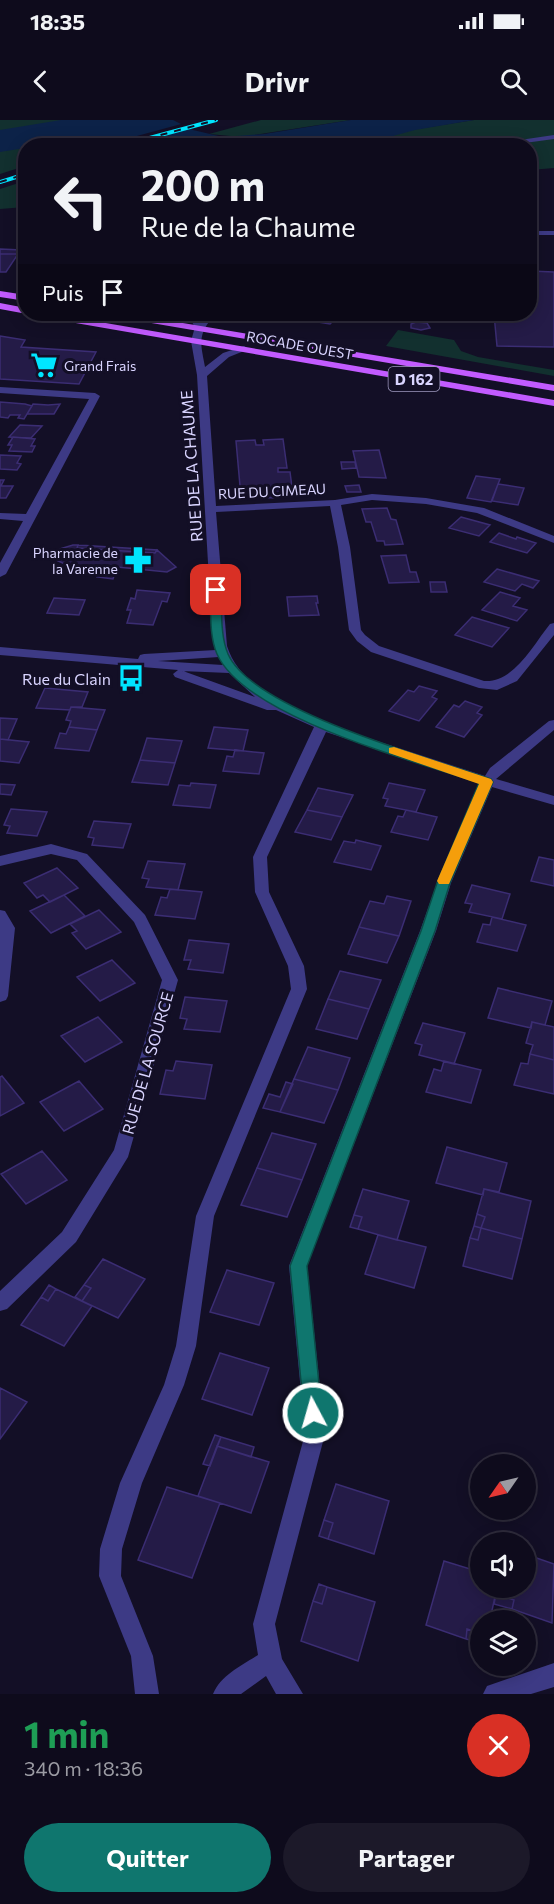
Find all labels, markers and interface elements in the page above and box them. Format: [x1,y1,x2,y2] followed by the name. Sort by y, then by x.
[30,8,85,35] text: 18:35
[24,65,57,98] icon: back
[245,65,309,98] text: Drivr
[497,65,530,98] icon: search
[141,158,265,210] text: 200 m
[42,162,120,240] icon: left
[141,210,356,243] text: Rue de la Chaume
[96,276,129,309] icon: arrive
[42,279,84,306] text: Puis
[245,327,355,363] street label: ROCADE OUEST
[29,350,59,380] supermarket icon: Grand Frais
[64,357,136,374] place label: Grand Frais
[388,367,440,391] road number: D 162
[176,389,206,543] street label: RUE DE LA CHAUME
[218,480,326,502] street label: RUE DU CIMEAU
[33,544,118,577] place label: Pharmacie de la Varenne
[123,545,153,575] pharmacy icon: Pharmacie de la Varenne
[190,564,241,615] pin
[199,573,232,606] icon: arrive
[116,663,146,693] bus stop icon: Rue du Clain
[22,669,111,688] place label: Rue du Clain
[118,990,176,1136] street label: RUE DE LA SOURCE
[281,1381,345,1445] position arrow
[470,1454,536,1520] north arrow
[470,1454,536,1676] map controls
[470,1532,536,1598] button: sound
[470,1610,536,1676] button: layers
[24,1711,109,1755] text: 1 min
[467,1714,530,1777] button: close
[24,1756,143,1780] text: 340 m · 18:36
[24,1823,271,1892] button: Quitter
[283,1823,530,1892] button: Partager

